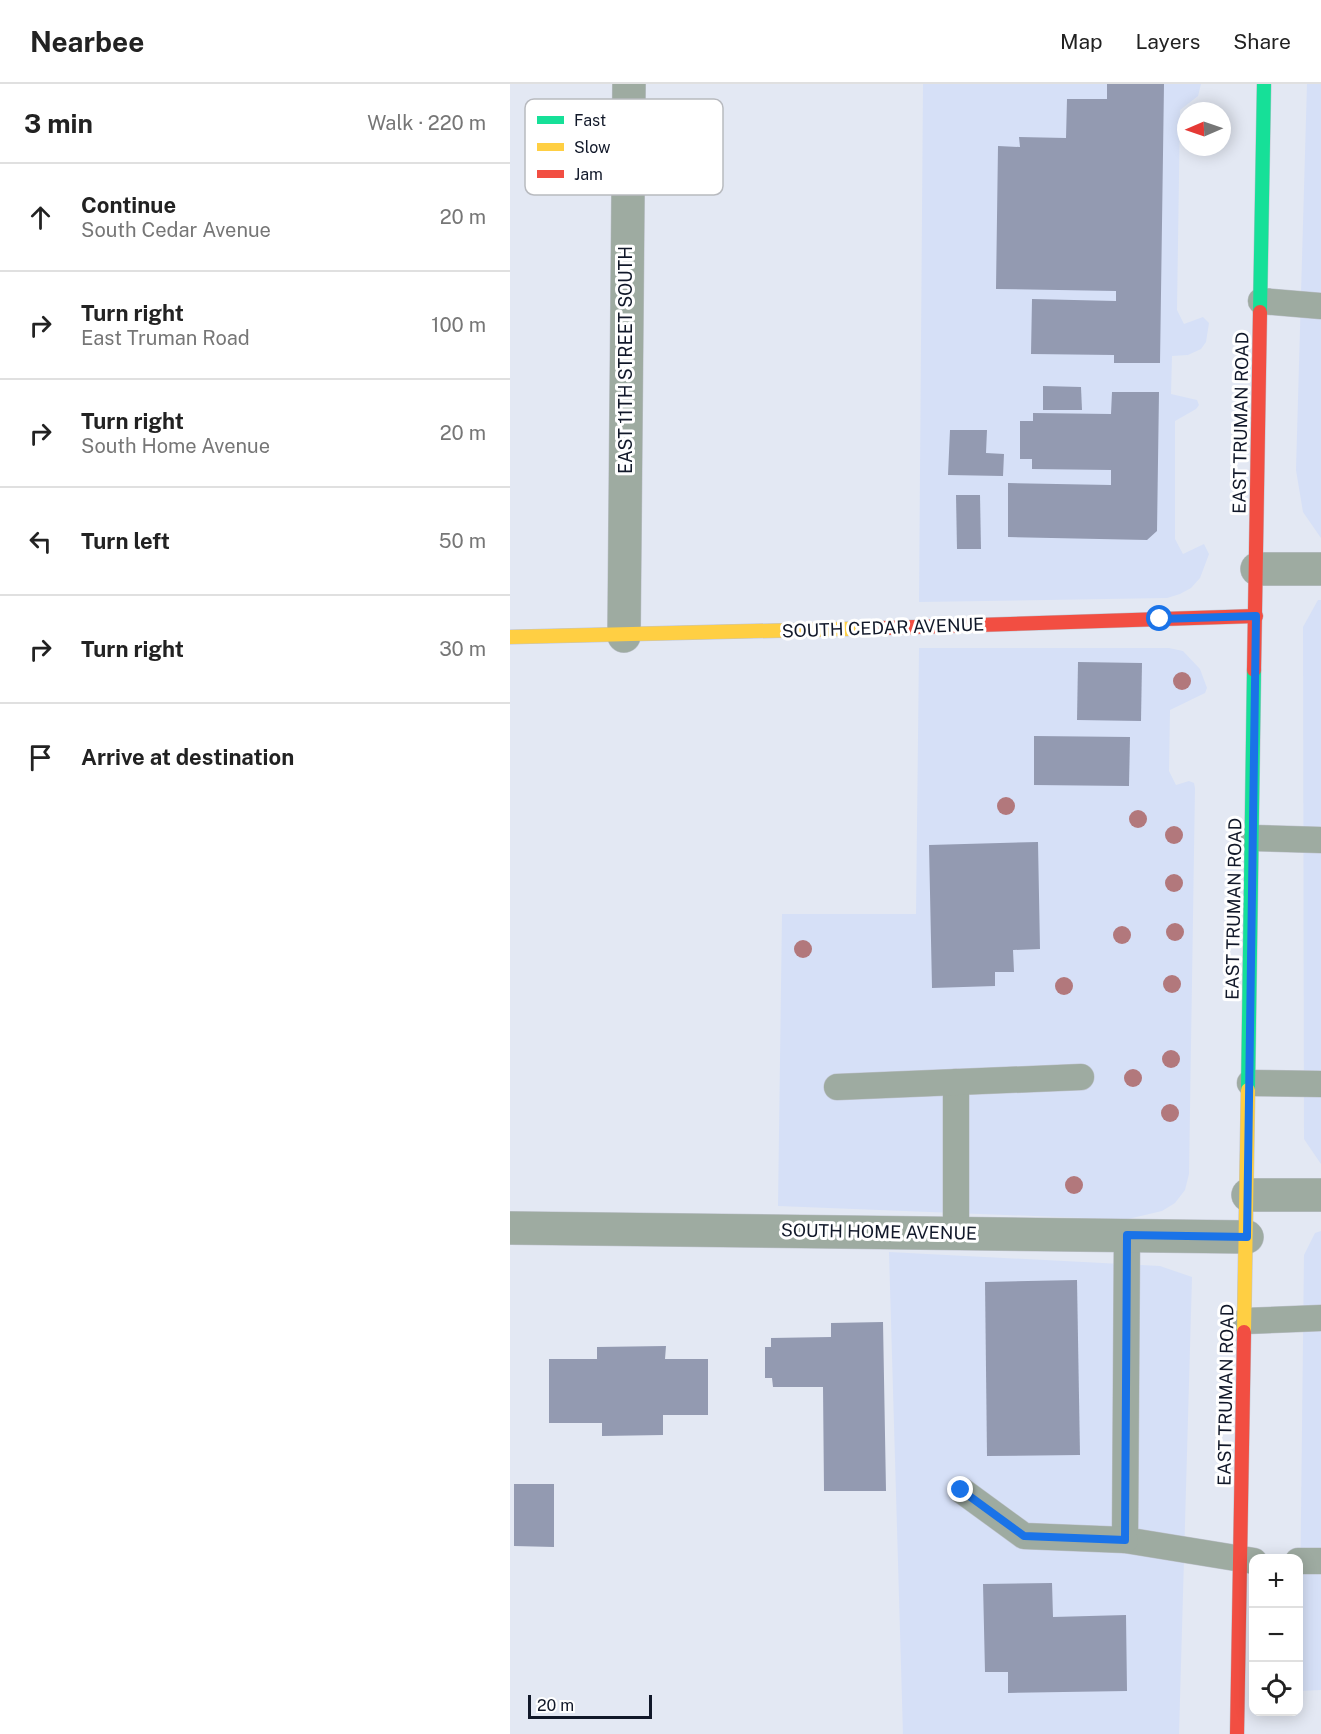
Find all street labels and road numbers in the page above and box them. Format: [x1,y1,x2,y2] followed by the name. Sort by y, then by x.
[615,246,636,474] street label: EAST 11TH STREET SOUTH
[1228,332,1253,514] street label: EAST TRUMAN ROAD
[781,613,985,642] street label: SOUTH CEDAR AVENUE
[1221,818,1246,1000] street label: EAST TRUMAN ROAD
[781,1219,977,1244] street label: SOUTH HOME AVENUE
[1213,1304,1238,1486] street label: EAST TRUMAN ROAD

